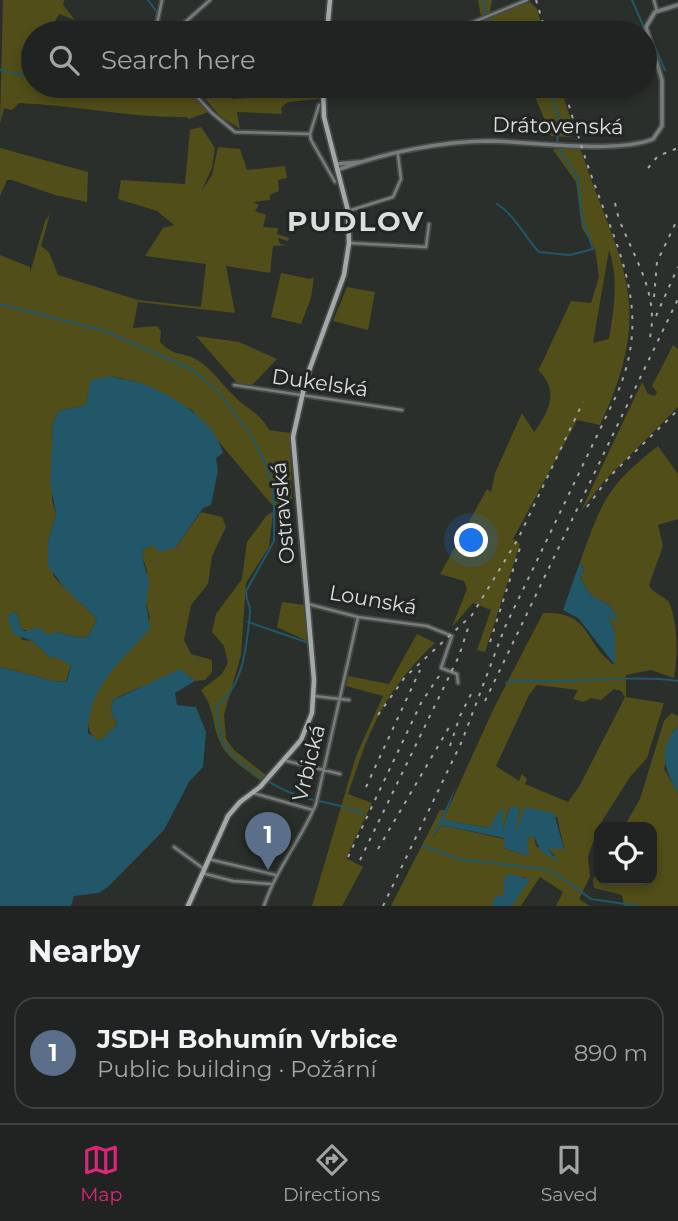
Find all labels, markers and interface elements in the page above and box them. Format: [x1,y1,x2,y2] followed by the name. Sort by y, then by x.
[21,21,657,98] search box
[45,41,83,79] icon: search
[101,44,256,76] text: Search here
[492,112,624,139] street label: Drátovenská
[287,204,425,238] district label: PUDLOV
[270,363,370,402] street label: Dukelská
[266,461,299,565] street label: Ostravská
[454,523,488,557] your location
[327,579,419,620] street label: Lounská
[287,722,330,804] street label: Vrbická
[245,812,291,870] pin: 1
[594,822,657,885] map controls
[594,822,657,885] button: locate
[28,933,140,970] text: Nearby
[97,1023,398,1055] text: JSDH Bohumín Vrbice
[48,1039,58,1067] text: 1
[574,1039,648,1067] text: 890 m
[97,1055,377,1083] text: Public building · Požární
[80,1141,122,1206] tab: Map
[283,1141,380,1206] tab: Directions
[541,1141,598,1206] tab: Saved

